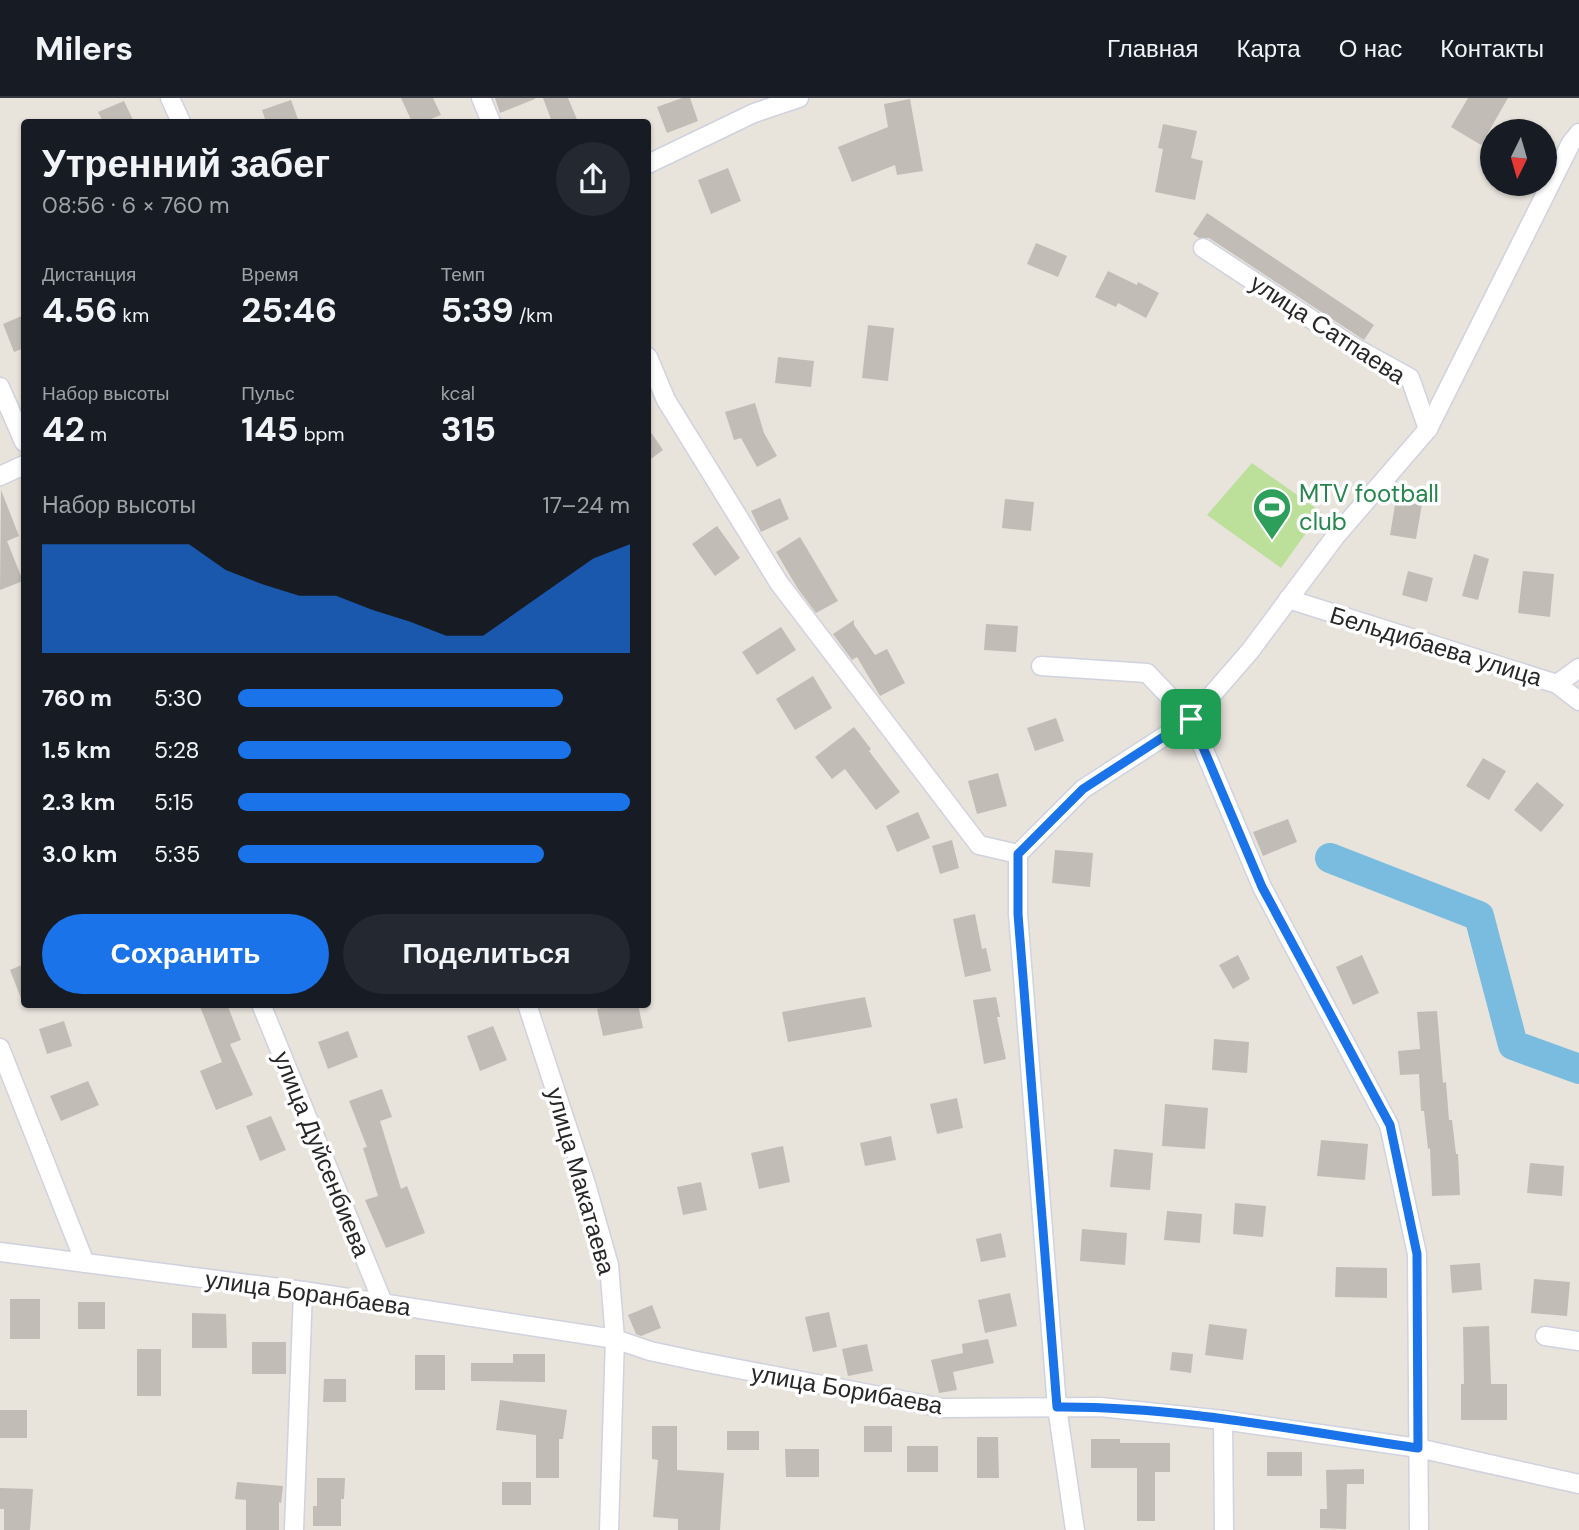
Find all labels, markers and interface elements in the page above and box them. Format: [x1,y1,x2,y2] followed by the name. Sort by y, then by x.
[35,27,133,70] text: Milers
[1107,33,1198,64] text: Главная
[1236,33,1301,64] text: Карта
[1339,33,1402,64] text: О нас
[1440,33,1544,64] text: Контакты
[1480,119,1558,196] north arrow
[1480,119,1557,196] map controls
[42,139,330,189] text: Утренний забег
[556,142,630,216] button: share
[42,190,229,220] text: 08:56 · 6 × 760 m
[42,262,136,287] text: Дистанция
[241,262,299,287] text: Время
[441,262,485,287] text: Темп
[1244,267,1412,391] street label: улица Сатпаева
[42,287,118,333] text: 4.56
[241,287,337,333] text: 25:46
[441,287,514,333] text: 5:39
[118,303,149,328] text: km
[514,303,553,328] text: /km
[42,381,169,406] text: Набор высоты
[241,381,295,406] text: Пульс
[441,381,475,406] text: kcal
[42,406,85,452] text: 42
[241,406,299,452] text: 145
[441,406,496,452] text: 315
[85,422,107,447] text: m
[299,422,344,447] text: bpm
[1299,478,1439,537] place label: MTV football club
[1251,486,1293,541] sports icon: MTV football club
[42,490,196,520] text: Набор высоты
[543,490,630,520] text: 17–24 m
[1326,599,1546,693] street label: Бельдибаева улица
[42,683,112,713] text: 760 m
[154,683,202,713] text: 5:30
[1161,689,1221,749] pin
[1172,700,1210,738] icon: arrive
[42,735,111,765] text: 1.5 km
[154,735,200,765] text: 5:28
[42,787,115,817] text: 2.3 km
[154,787,194,817] text: 5:15
[42,839,117,869] text: 3.0 km
[154,839,200,869] text: 5:35
[42,914,329,994] button: Сохранить
[343,914,630,994] button: Поделиться
[267,1046,378,1262] street label: улица Дуйсенбиева
[539,1084,623,1279] street label: улица Макатаева
[203,1263,413,1323] street label: улица Боранбаева
[749,1357,946,1421] street label: улица Борибаева

